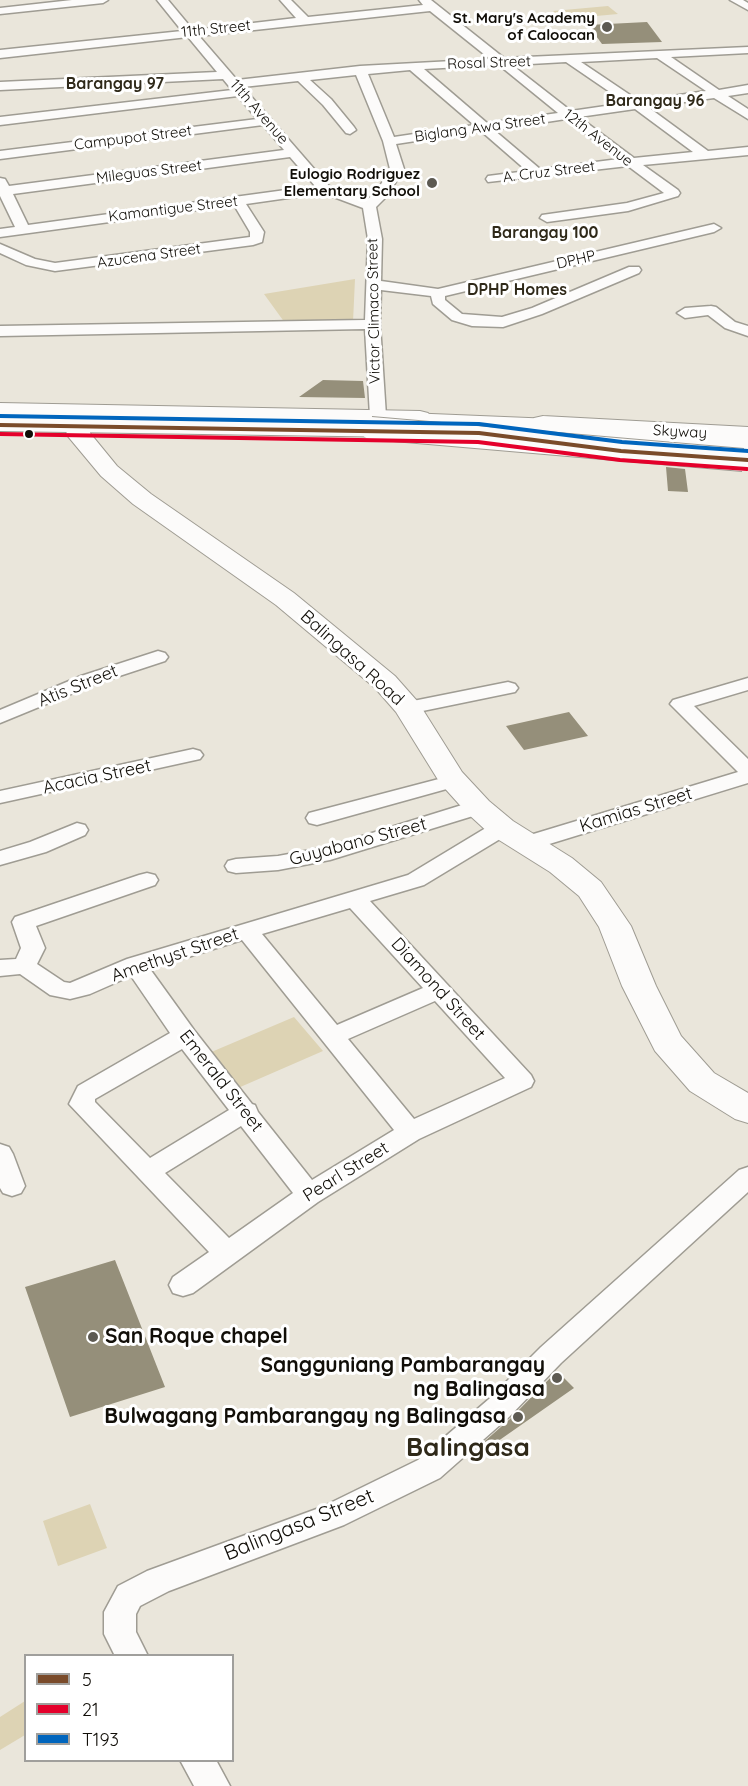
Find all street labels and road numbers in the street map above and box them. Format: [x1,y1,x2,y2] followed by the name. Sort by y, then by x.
[180,16,252,42] street label: 11th Street
[447,53,531,73] street label: Rosal Street
[226,76,292,148] street label: 11th Avenue
[560,105,636,171] street label: 12th Avenue
[413,110,547,146] street label: Biglang Awa Street
[73,122,193,154] street label: Campupot Street
[95,157,203,187] street label: Mileguas Street
[502,157,596,187] street label: A. Cruz Street
[107,192,239,226] street label: Kamantigue Street
[364,238,384,384] street label: Victor Climaco Street
[96,240,202,272] street label: Azucena Street
[555,247,597,273] street label: DPHP
[653,422,707,442] street label: Skyway
[296,606,408,710] street label: Balingasa Road
[35,660,121,712] street label: Atis Street
[41,755,153,799] street label: Acacia Street
[577,783,695,837] street label: Kamias Street
[287,813,429,871] street label: Guyabano Street
[109,923,241,987] street label: Amethyst Street
[386,933,490,1045] street label: Diamond Street
[175,1026,267,1136] street label: Emerald Street
[299,1137,393,1207] street label: Pearl Street
[220,1483,378,1567] street label: Balingasa Street

